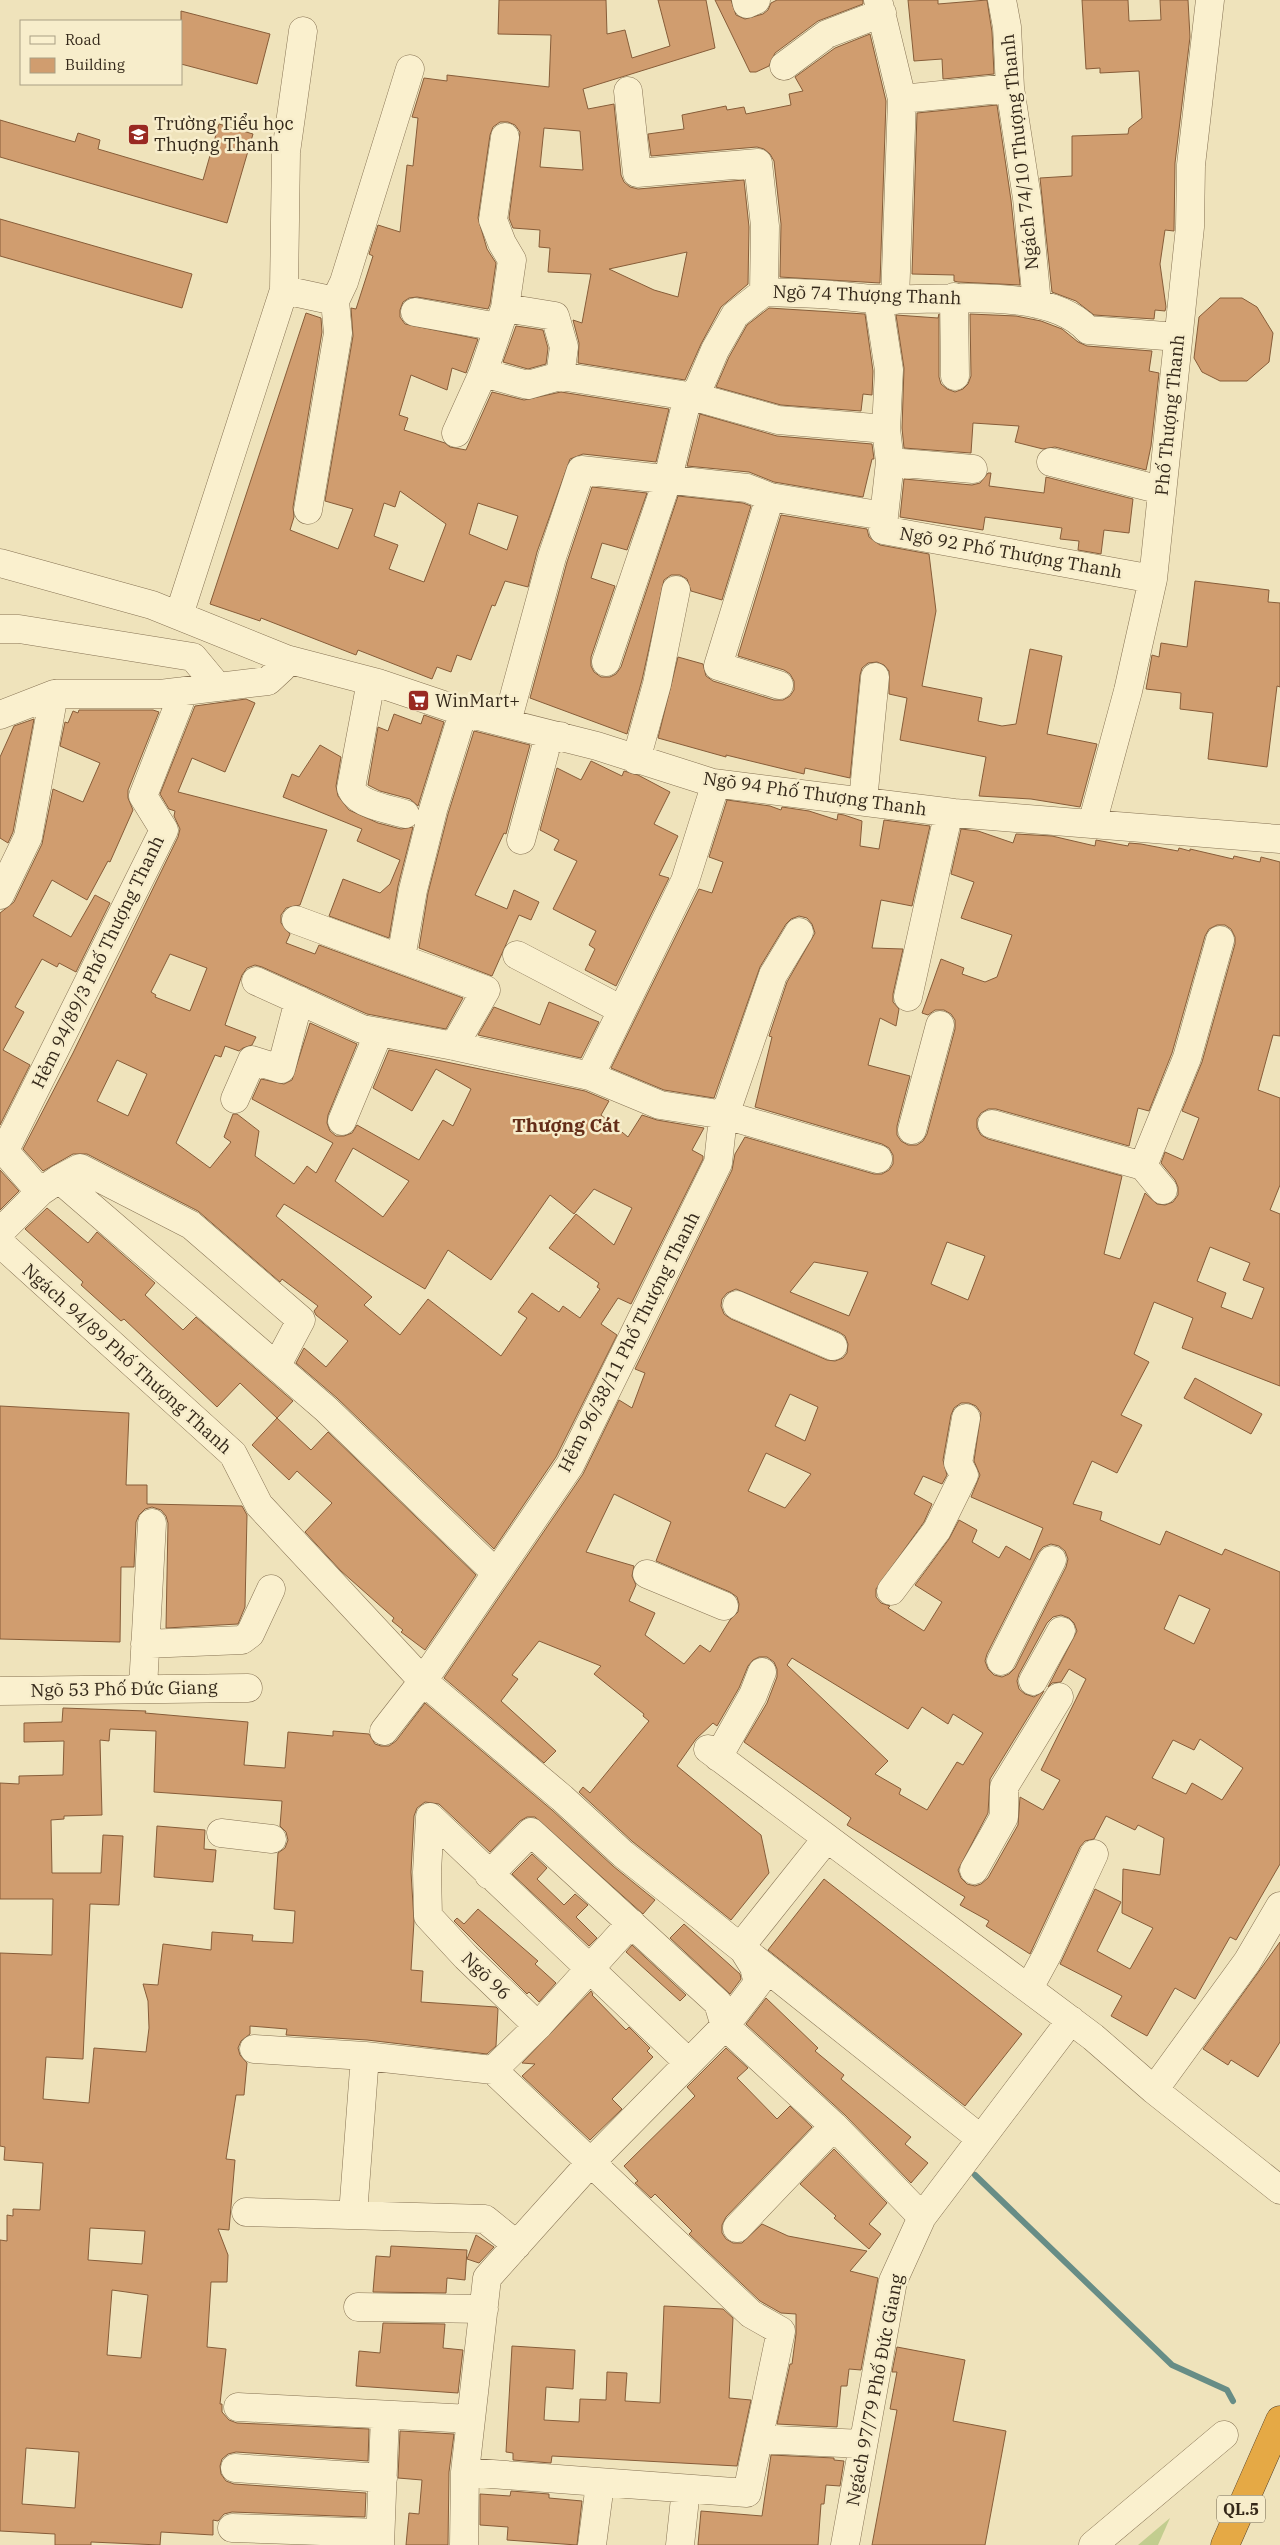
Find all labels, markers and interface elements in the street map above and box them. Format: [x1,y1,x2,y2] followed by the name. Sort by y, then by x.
[20,20,182,85] legend
[65,30,101,49] text: Road
[996,33,1043,271] street label: Ngách 74/10 Thượng Thanh
[65,55,125,74] text: Building
[154,112,294,156] place label: Trường Tiểu học Thuợng Thanh
[126,122,150,146] school or university icon: Trường Tiểu học Thuợng Thanh
[772,280,962,309] street label: Ngõ 74 Thượng Thanh
[1150,333,1189,497] street label: Phố Thượng Thanh
[898,522,1124,583] street label: Ngõ 92 Phố Thượng Thanh
[407,689,431,713] supermarket icon: WinMart+
[435,689,520,712] place label: WinMart+
[702,766,928,821] street label: Ngõ 94 Phố Thượng Thanh
[26,832,169,1092] street label: Hẻm 94/89/3 Phố Thượng Thanh
[512,1113,620,1137] district label: Thượng Cát
[553,1208,704,1476] street label: Hẻm 96/38/11 Phố Thượng Thanh
[18,1258,237,1459] street label: Ngách 94/89 Phố Thượng Thanh
[30,1675,218,1702] street label: Ngõ 53 Phố Đức Giang
[457,1947,516,2005] street label: Ngõ 96
[841,2272,908,2508] street label: Ngách 97/79 Phố Đức Giang
[1217,2496,1265,2522] road number: QL.5

